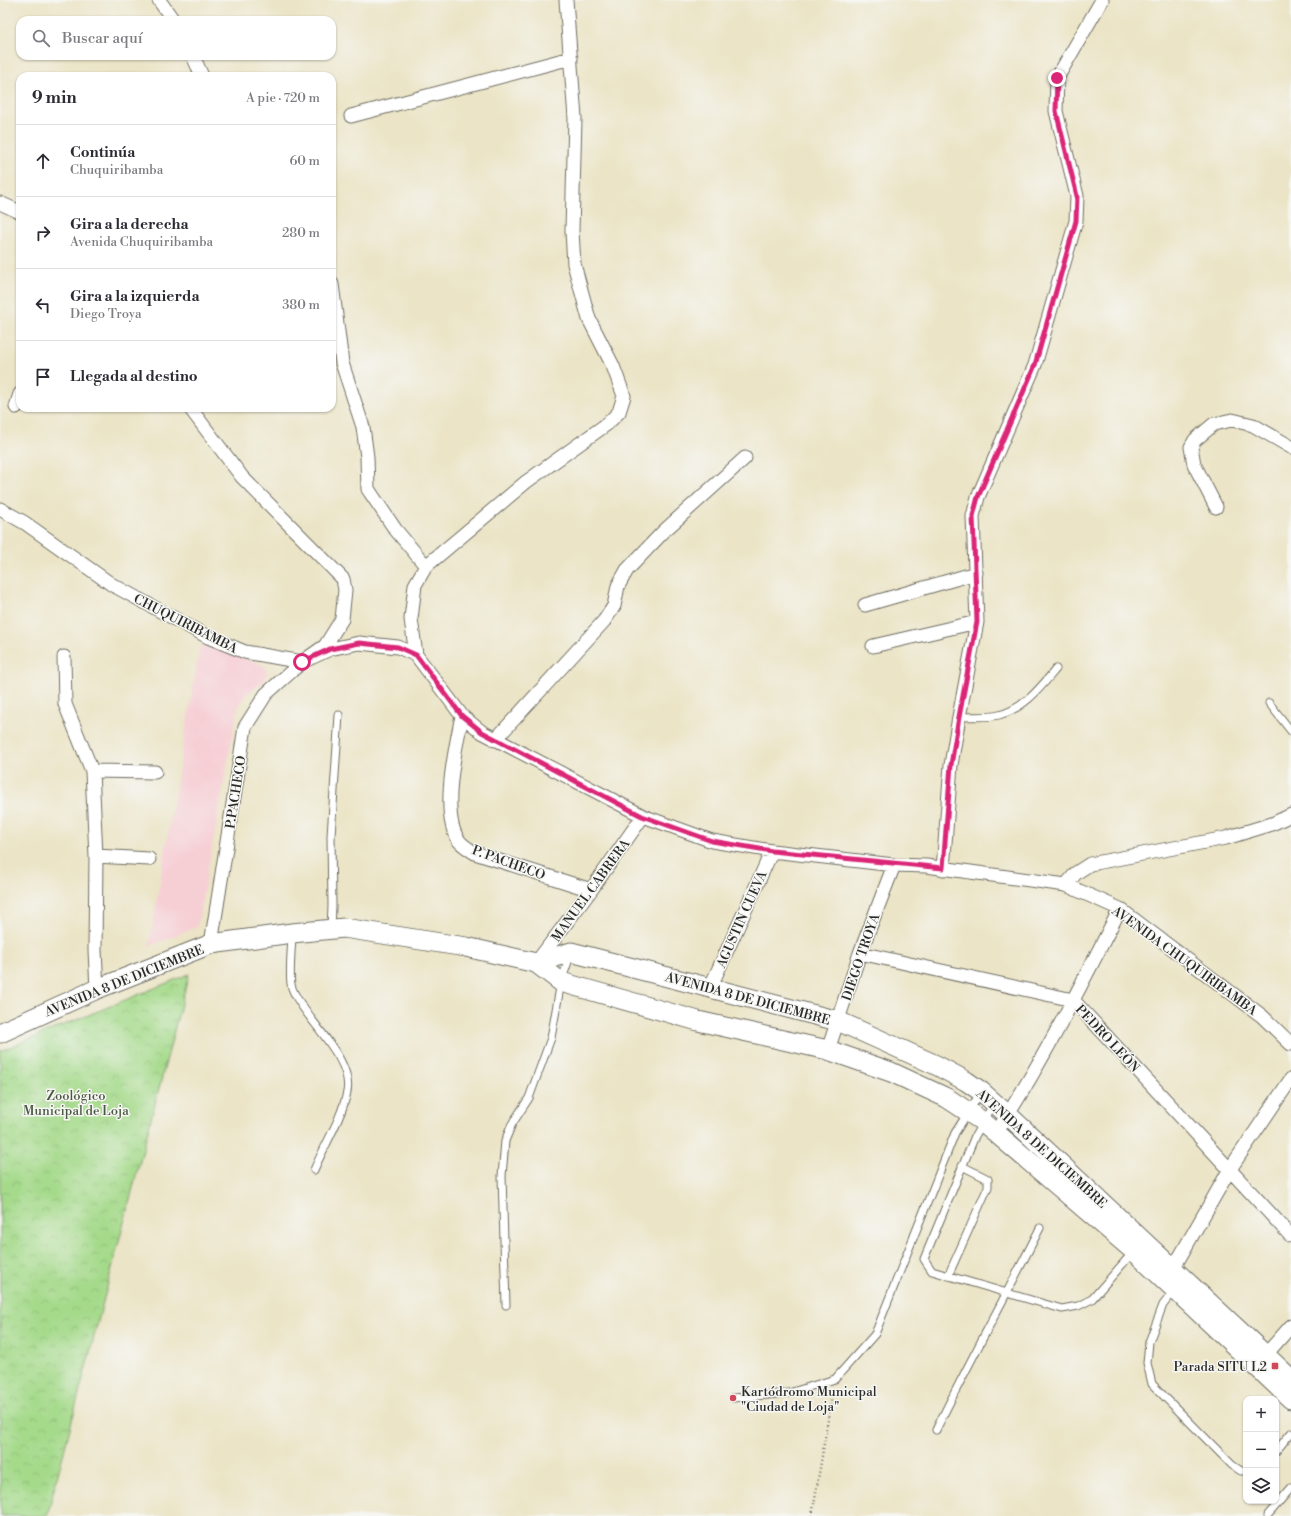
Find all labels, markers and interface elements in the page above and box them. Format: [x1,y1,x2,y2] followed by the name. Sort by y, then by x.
[16,16,336,60] search box
[30,27,52,49] icon: search
[62,29,143,48] text: Buscar aquí
[1048,69,1066,87] route end
[32,87,77,109] text: 9 min
[246,90,320,106] text: A pie · 720 m
[70,143,135,162] text: Continúa
[32,150,54,172] icon: ahead
[289,153,320,169] text: 60 m
[70,162,163,178] text: Chuquiribamba
[70,215,189,234] text: Gira a la derecha
[32,222,54,244] icon: right
[282,225,320,241] text: 280 m
[70,234,213,250] text: Avenida Chuquiribamba
[70,287,200,306] text: Gira a la izquierda
[32,294,54,316] icon: left
[282,297,320,313] text: 380 m
[70,306,142,322] text: Diego Troya
[32,366,54,388] icon: arrive
[70,367,198,386] text: Llegada al destino
[131,591,241,657] street label: CHUQUIRIBAMBA
[293,653,311,671] route start
[222,754,250,830] street label: P.PACHECO
[548,835,634,945] street label: MANUEL CABRERA
[470,842,547,884] street label: P. PACHECO
[713,867,771,971] street label: AGUSTIN CUEVA
[1108,902,1261,1020] street label: AVENIDA CHUQUIRIBAMBA
[839,911,884,1003] street label: DIEGO TROYA
[42,942,206,1021] street label: AVENIDA 8 DE DICIEMBRE
[662,969,832,1029] street label: AVENIDA 8 DE DICIEMBRE
[1072,1001,1144,1076] street label: PEDRO LEÓN
[972,1085,1110,1212] street label: AVENIDA 8 DE DICIEMBRE
[23,1088,129,1119] park label: Zoológico Municipal de Loja
[1174,1359,1267,1375] place label: Parada SITU L2
[1270,1361,1280,1371] marker: Parada SITU L2
[741,1384,877,1415] place label: Kartódromo Municipal "Ciudad de Loja"
[728,1393,738,1403] marker: Kartódromo Municipal "Ciudad de Loja"
[1243,1396,1279,1504] map controls
[1243,1396,1279,1432] button: +
[1243,1432,1279,1468] button: −
[1243,1468,1279,1504] button: layers

